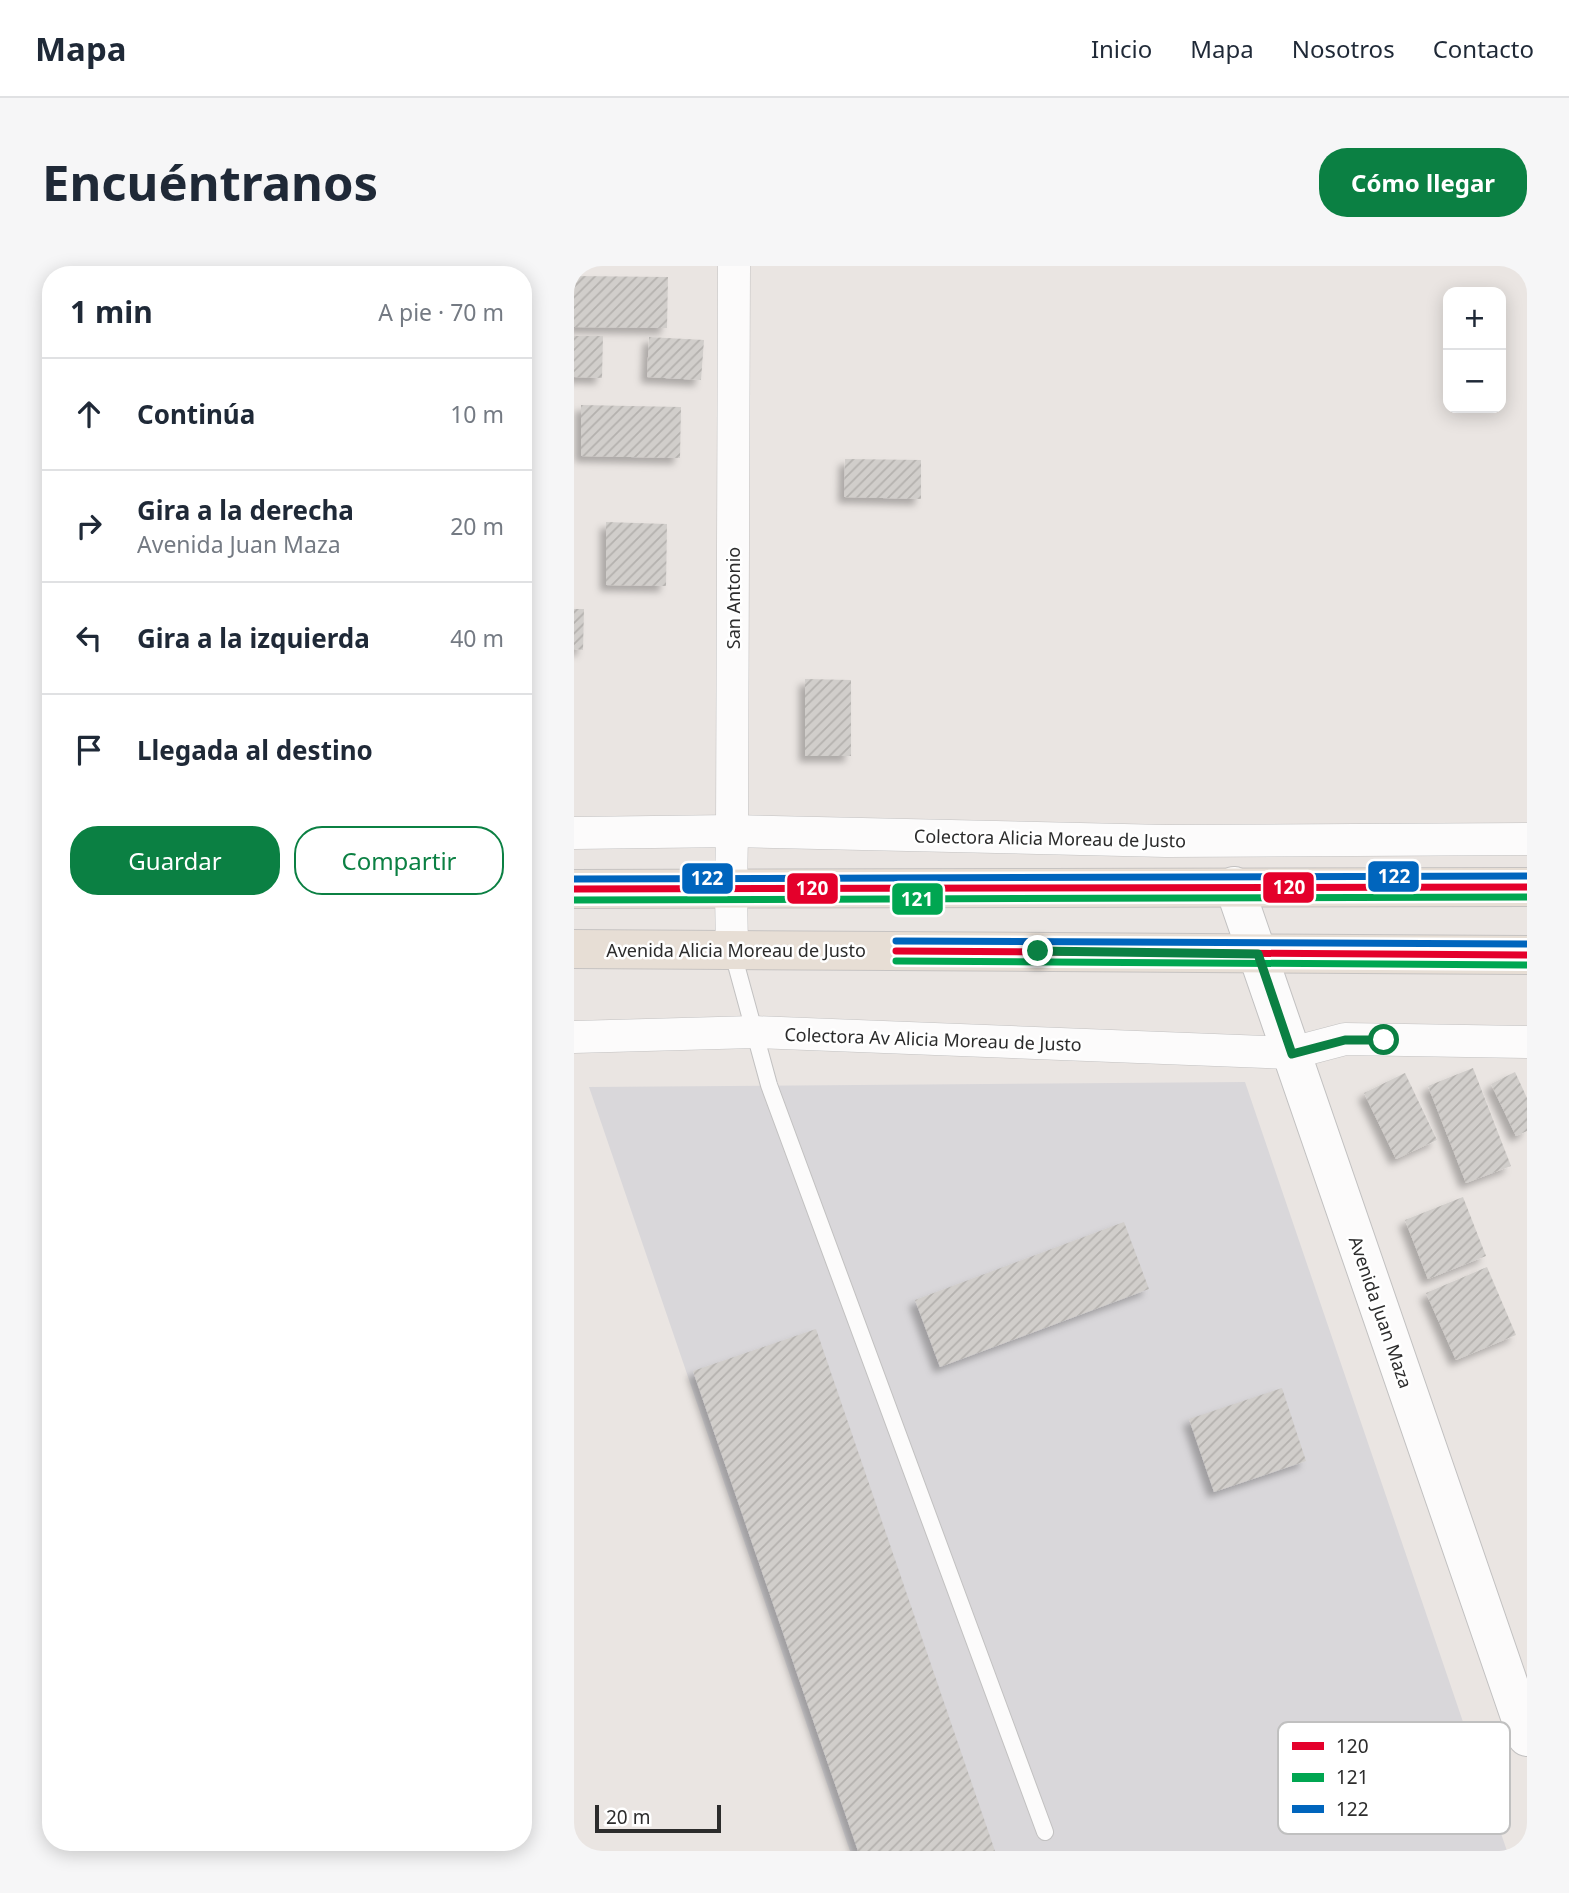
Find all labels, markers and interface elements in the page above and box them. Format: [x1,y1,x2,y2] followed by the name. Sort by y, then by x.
[35,26,127,71] text: Mapa
[1091,32,1152,65] text: Inicio
[1190,32,1254,65] text: Mapa
[1292,32,1395,65] text: Nosotros
[1433,32,1534,65] text: Contacto
[1319,148,1527,217] button: Cómo llegar
[42,149,378,215] text: Encuéntranos
[1443,287,1506,413] map controls
[1443,287,1506,350] button: +
[70,291,153,332] text: 1 min
[378,296,504,328] text: A pie · 70 m
[1443,350,1506,413] button: −
[70,395,108,433] icon: ahead
[137,396,255,432] text: Continúa
[450,398,504,430] text: 10 m
[137,492,354,528] text: Gira a la derecha
[70,507,108,545] icon: right
[450,510,504,542] text: 20 m
[137,528,341,560] text: Avenida Juan Maza
[721,547,745,649] street label: San Antonio
[70,619,108,657] icon: left
[137,620,370,656] text: Gira a la izquierda
[450,622,504,654] text: 40 m
[70,731,108,769] icon: arrive
[137,732,373,768] text: Llegada al destino
[914,824,1186,852] street label: Colectora Alicia Moreau de Justo
[70,826,280,895] button: Guardar
[294,826,504,895] button: Compartir
[1367,860,1420,893] line badge: 122
[681,862,734,895] line badge: 122
[1378,863,1410,889] text: 122
[691,865,723,891] text: 122
[1262,871,1315,904] line badge: 120
[786,872,839,905] line badge: 120
[1273,874,1305,900] text: 120
[796,875,828,901] text: 120
[891,882,944,916] line badge: 121
[901,886,933,912] text: 121
[1022,935,1053,966] route end
[606,938,866,962] street label: Avenida Alicia Moreau de Justo
[784,1022,1082,1056] street label: Colectora Av Alicia Moreau de Justo
[1368,1024,1399,1055] route start
[1344,1233,1418,1391] street label: Avenida Juan Maza
[1278,1722,1510,1834] legend
[1336,1733,1369,1759] text: 120
[1336,1764,1369,1790] text: 121
[1336,1796,1369,1822] text: 122
[595,1802,721,1834] scale bar
[606,1804,650,1830] text: 20 m

